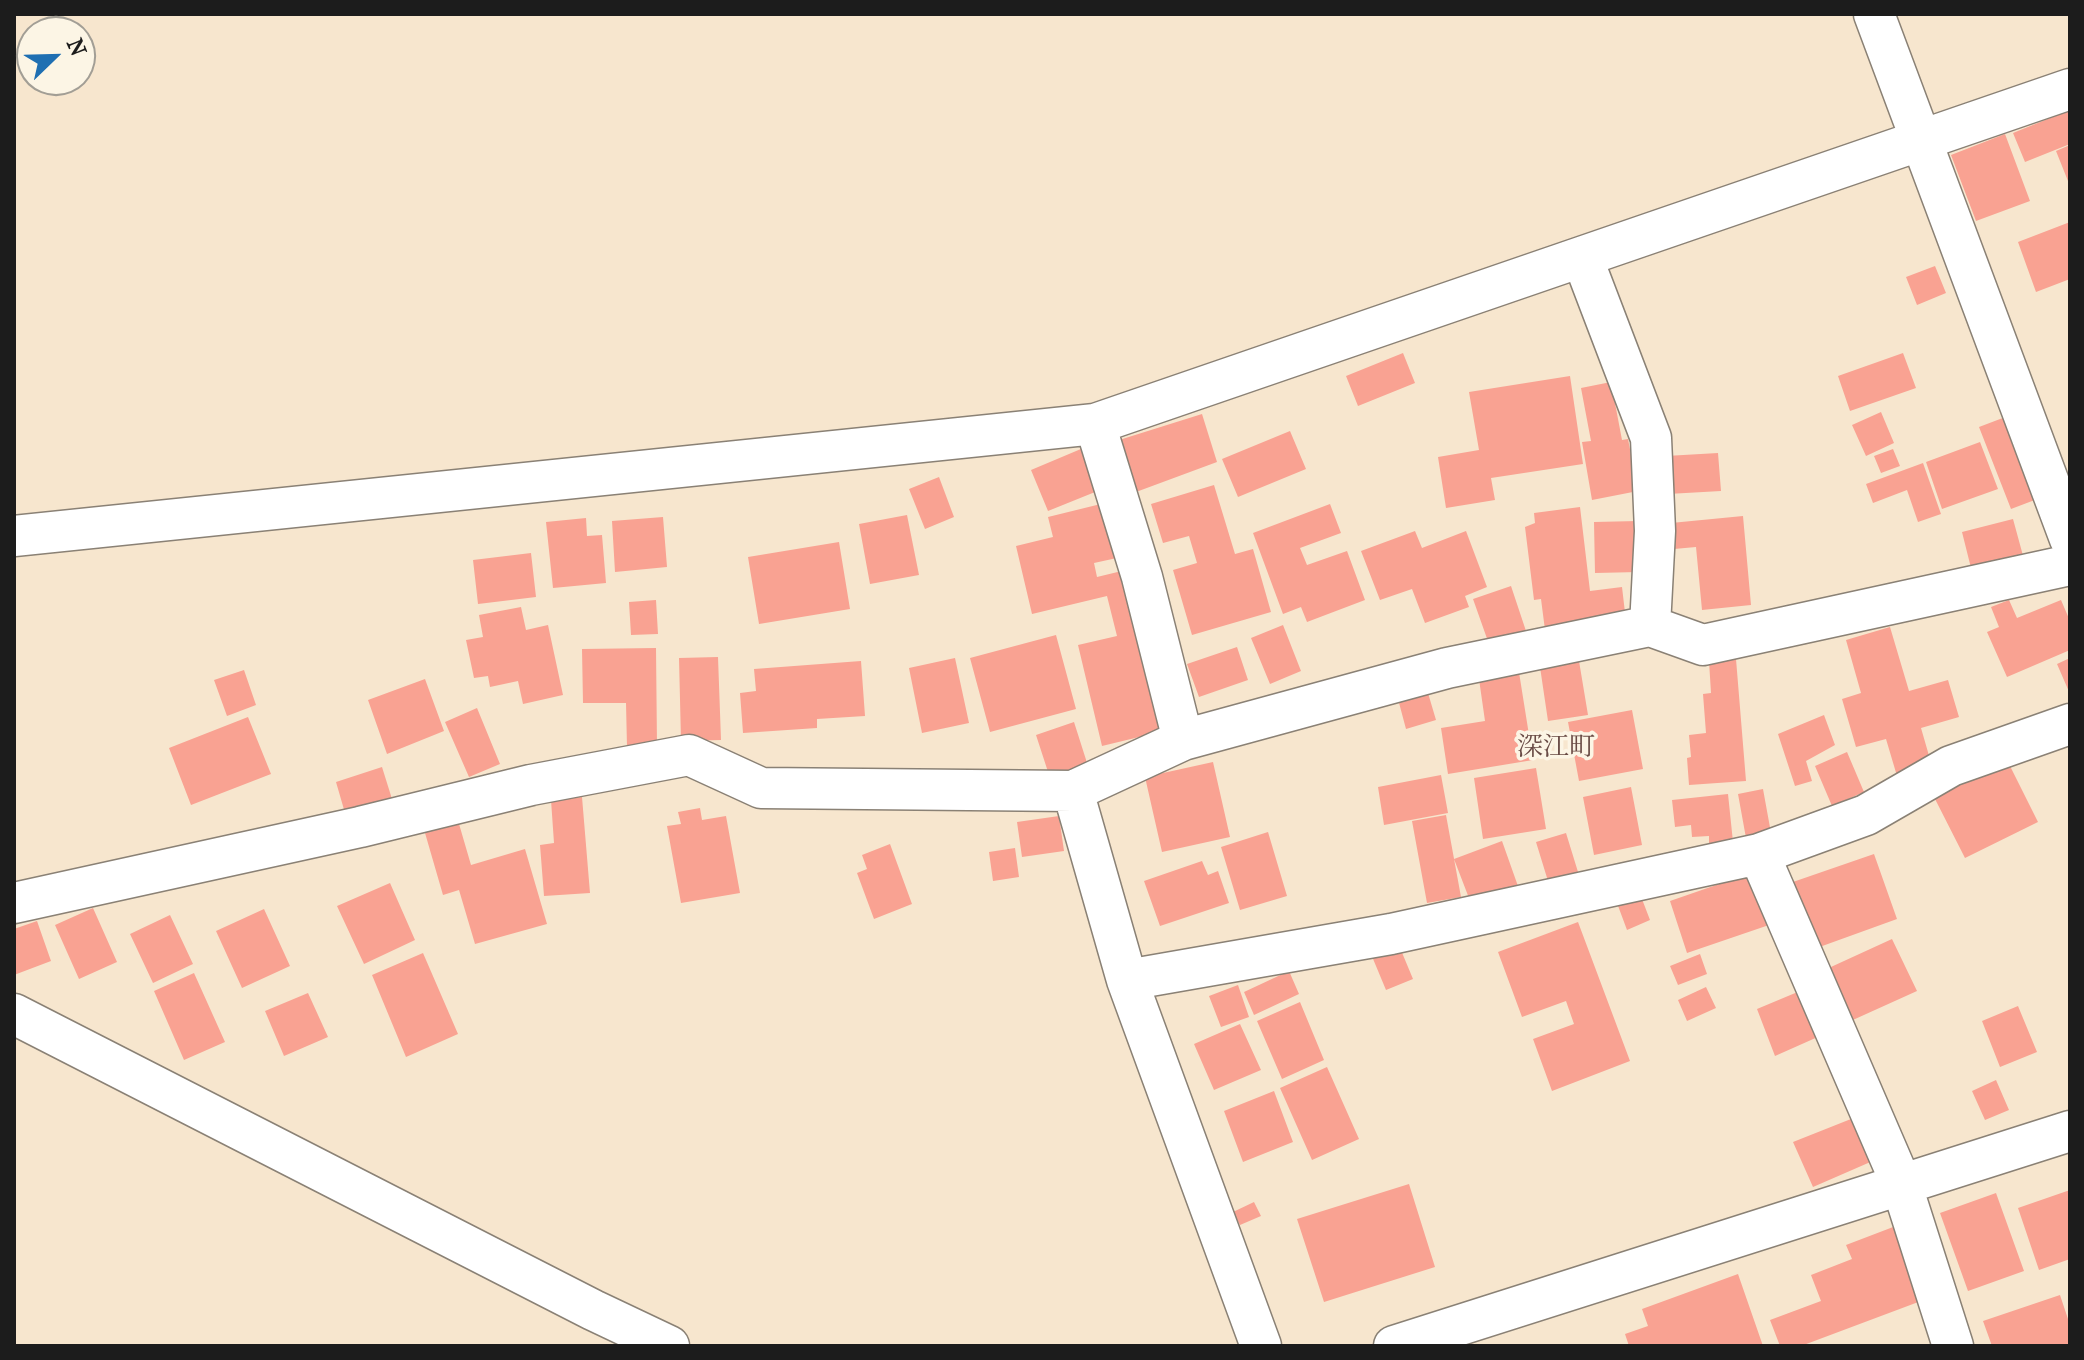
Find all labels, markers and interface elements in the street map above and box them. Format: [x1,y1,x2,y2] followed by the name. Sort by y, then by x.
[16,16,96,96] north arrow
[61,35,91,60] text: N
[1517,733,1595,765] district label: 深江町

